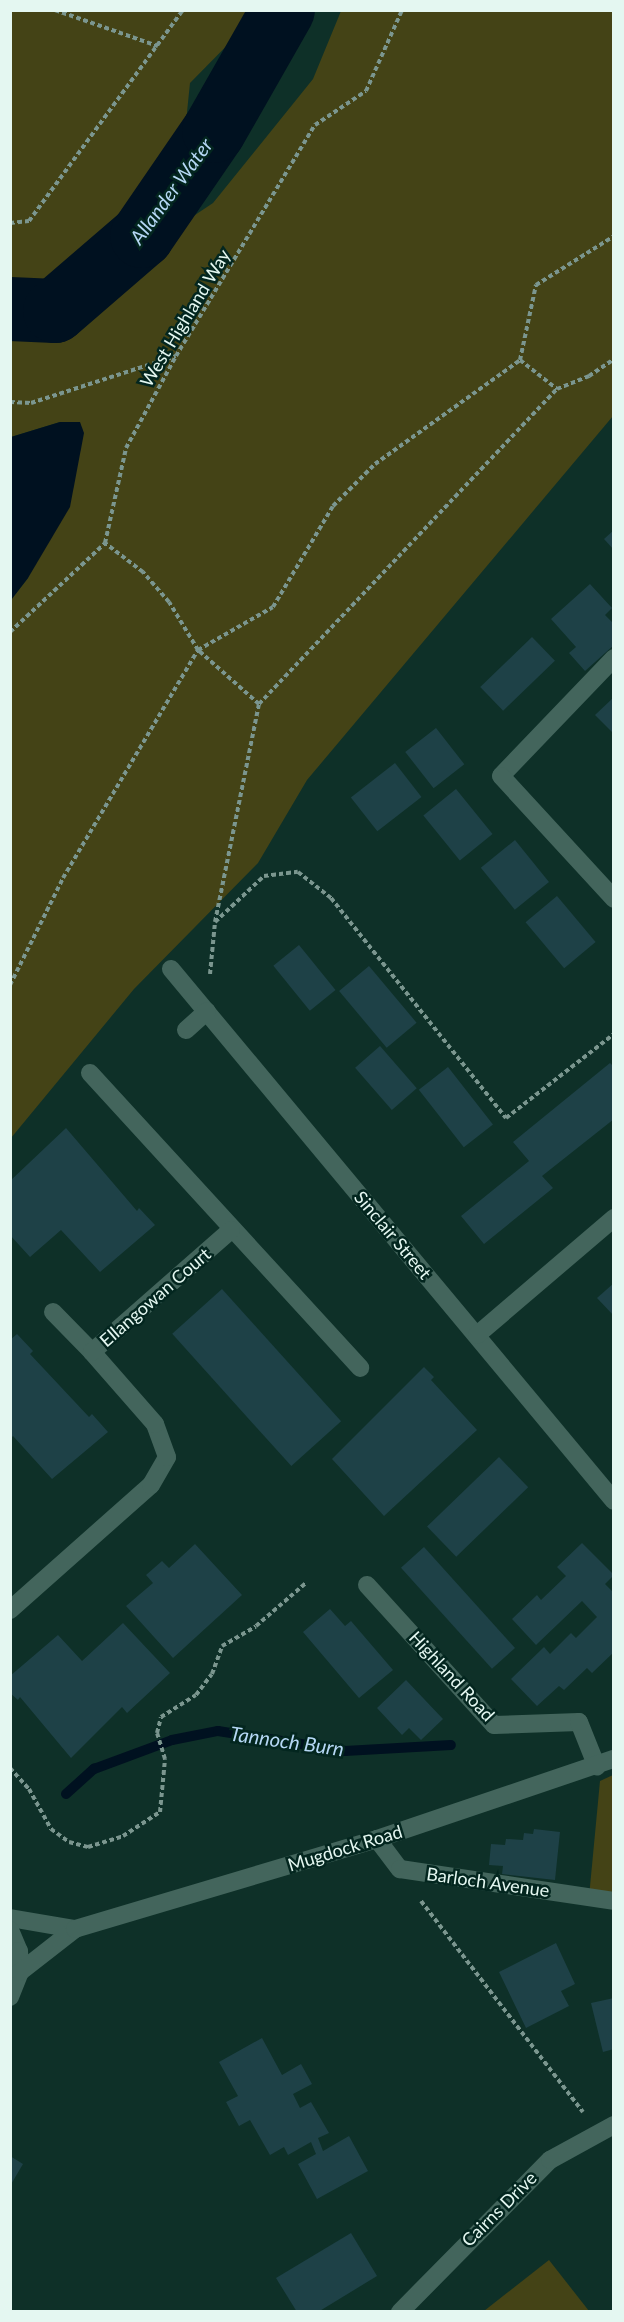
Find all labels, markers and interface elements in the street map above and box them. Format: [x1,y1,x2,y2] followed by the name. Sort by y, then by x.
[124,133,218,249] water label: Allander Water
[135,245,235,391] street label: West Highland Way
[350,1186,436,1284] street label: Sinclair Street
[95,1243,215,1351] street label: Ellangowan Court
[405,1627,499,1725] street label: Highland Road
[229,1721,345,1761] water label: Tannoch Burn
[285,1820,405,1876] street label: Mugdock Road
[425,1863,551,1901] street label: Barloch Avenue
[457,2167,541,2251] street label: Cairns Drive

